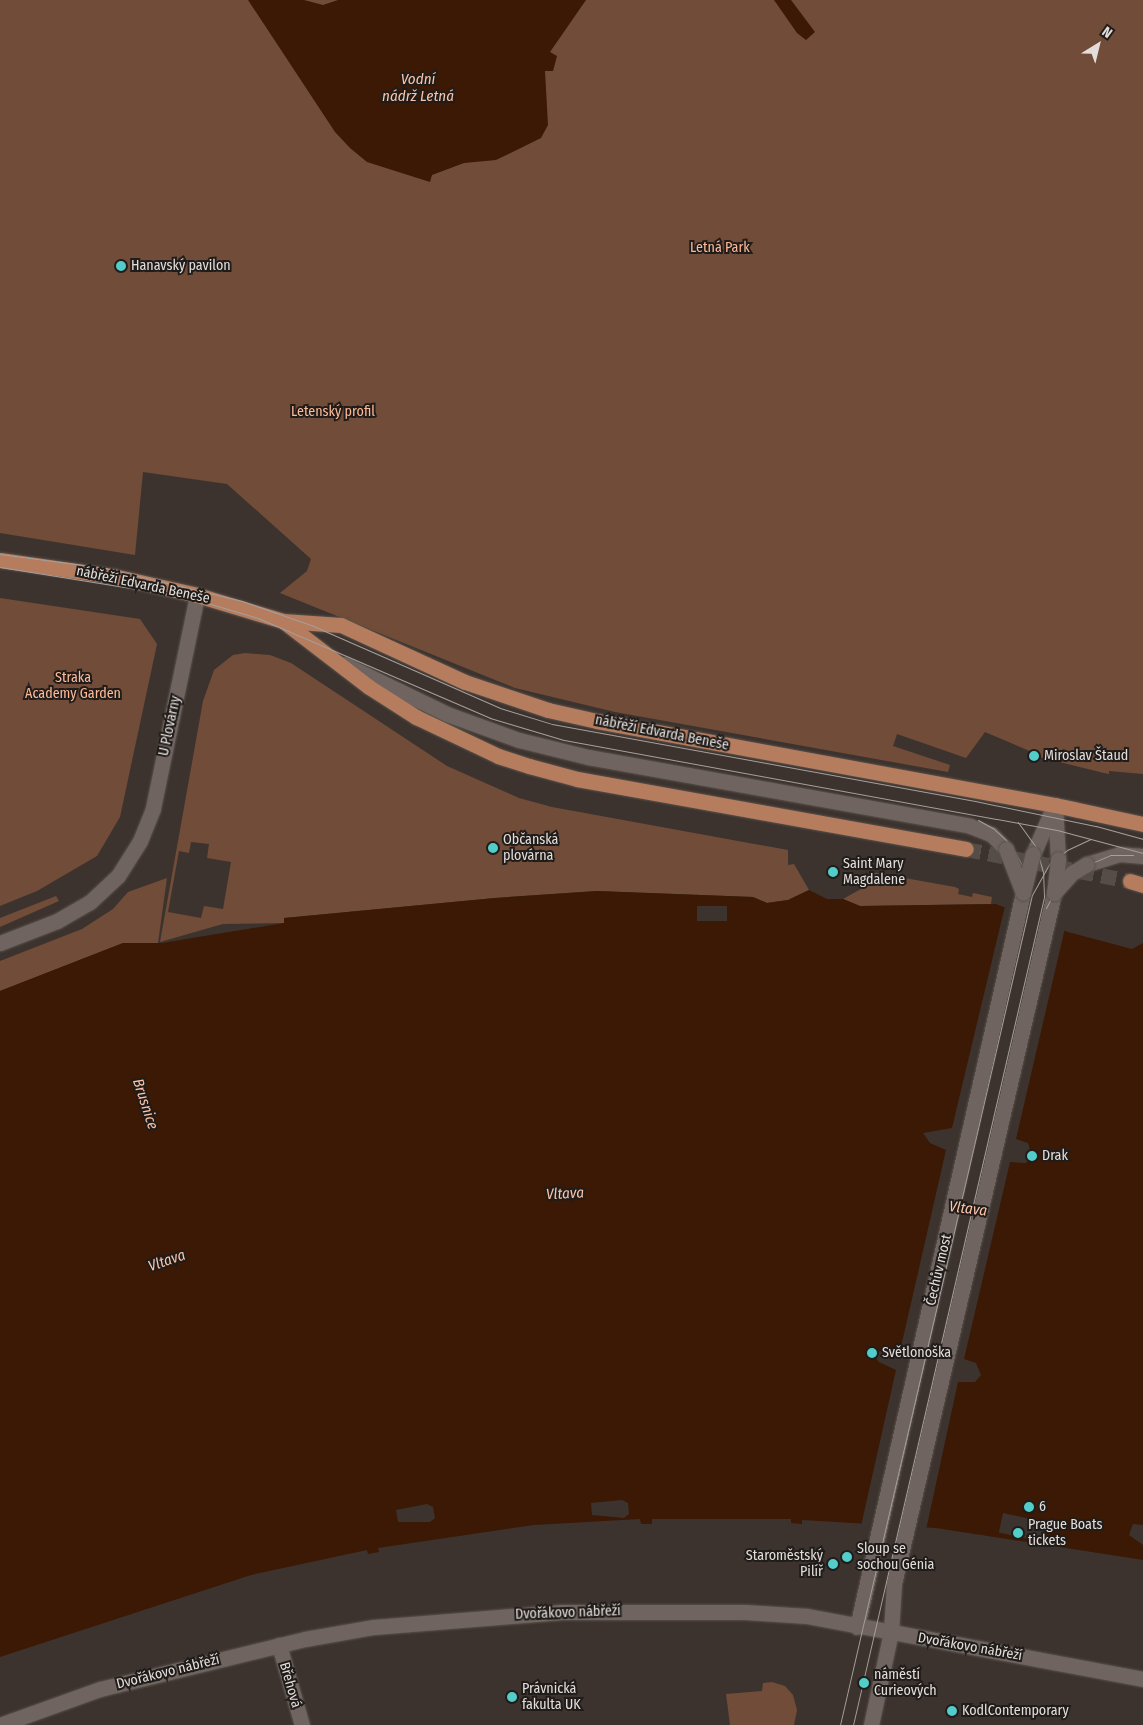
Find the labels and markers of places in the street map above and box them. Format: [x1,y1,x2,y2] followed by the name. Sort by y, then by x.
[131,258,231,274] place label: Hanavský pavilon
[115,260,127,272] marker: Hanavský pavilon
[1044,748,1128,764] place label: Miroslav Štaud
[1028,750,1040,762] marker: Miroslav Štaud
[503,832,558,864] place label: Občanská plovárna
[487,842,499,854] marker: Občanská plovárna
[843,856,905,889] place label: Saint Mary Magdalene
[827,866,839,878] marker: Saint Mary Magdalene
[1042,1148,1068,1164] place label: Drak
[1026,1150,1038,1162] marker: Drak
[882,1345,951,1361] place label: Světlonoška
[866,1347,878,1359] marker: Světlonoška
[1039,1499,1046,1515] place label: 6
[1023,1501,1035,1513] marker: 6
[1028,1517,1102,1550] place label: Prague Boats tickets
[1012,1527,1024,1539] marker: Prague Boats tickets
[857,1541,934,1574] place label: Sloup se sochou Génia
[746,1548,823,1580] place label: Staroměstský Pilíř
[841,1551,853,1563] marker: Sloup se sochou Génia
[827,1558,839,1570] marker: Staroměstský Pilíř
[874,1667,937,1700] place label: náměstí Curieových
[858,1677,870,1689] marker: náměstí Curieových
[522,1681,581,1714] place label: Právnická fakulta UK
[506,1691,518,1703] marker: Právnická fakulta UK
[962,1703,1069,1719] place label: KodlContemporary
[946,1705,958,1717] marker: KodlContemporary

